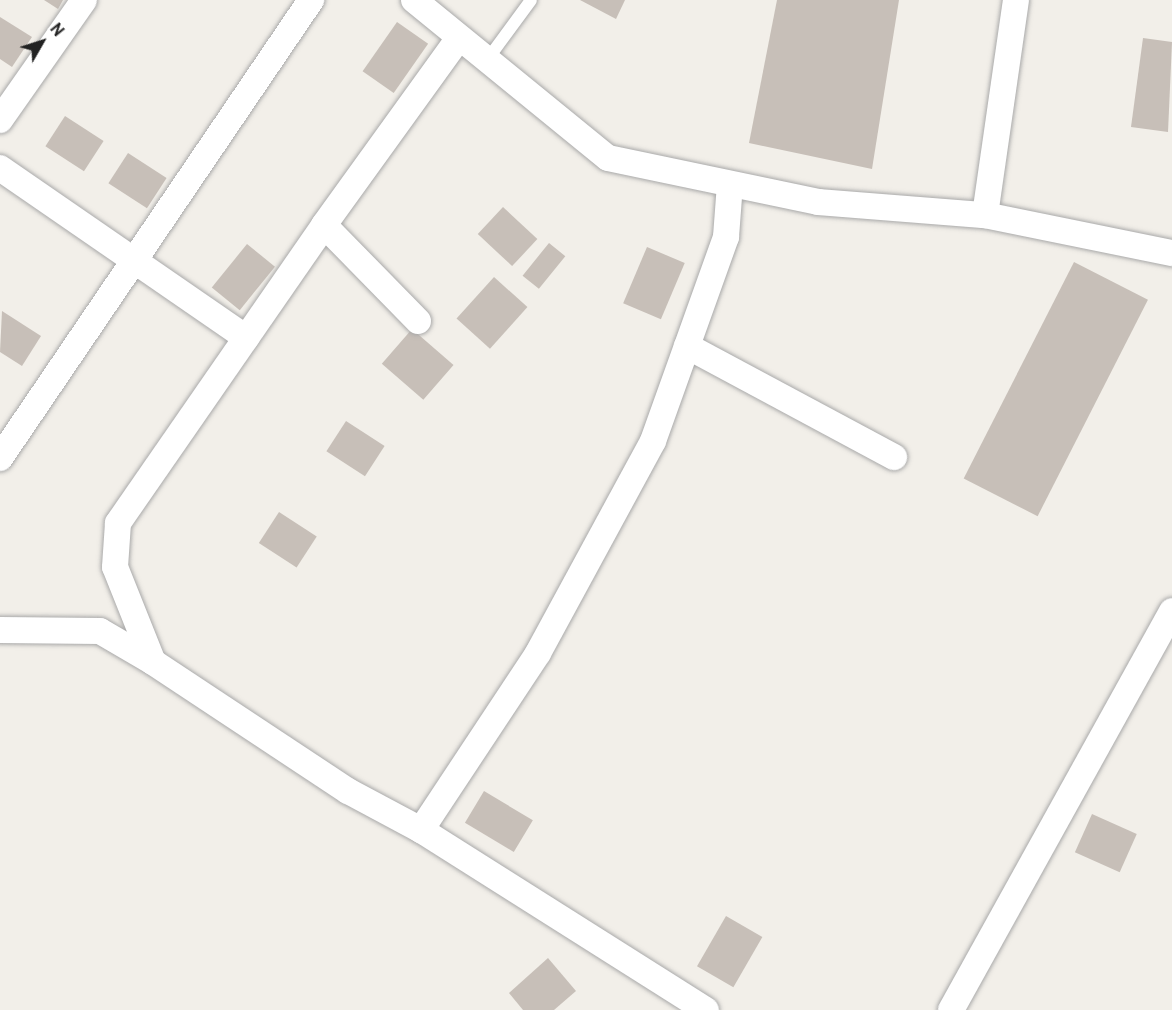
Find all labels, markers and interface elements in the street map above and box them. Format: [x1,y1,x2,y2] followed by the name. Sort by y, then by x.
[12,12,72,72] north arrow
[45,20,67,41] text: N

